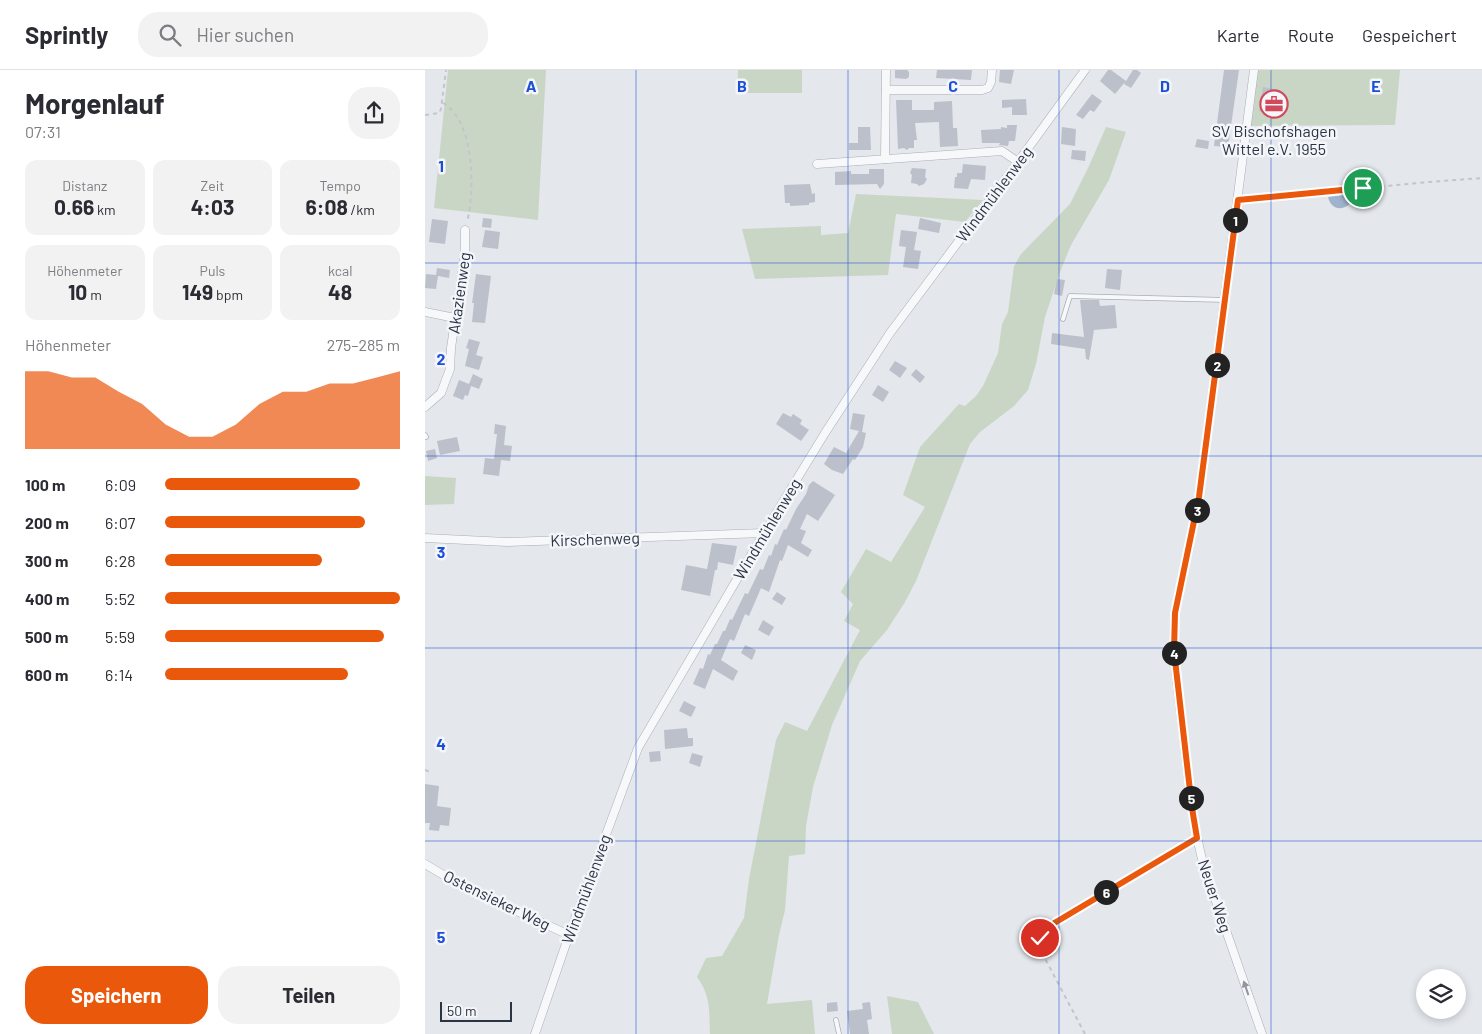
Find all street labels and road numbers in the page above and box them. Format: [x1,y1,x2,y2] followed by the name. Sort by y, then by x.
[951,142,1036,245] street label: Windmühlenweg
[443,251,474,335] street label: Akazienweg
[729,475,804,583] street label: Windmühlenweg
[550,527,640,550] street label: Kirschenweg
[557,832,614,946] street label: Windmühlenweg
[1195,857,1236,935] street label: Neuer Weg
[441,866,554,934] street label: Ostensieker Weg

